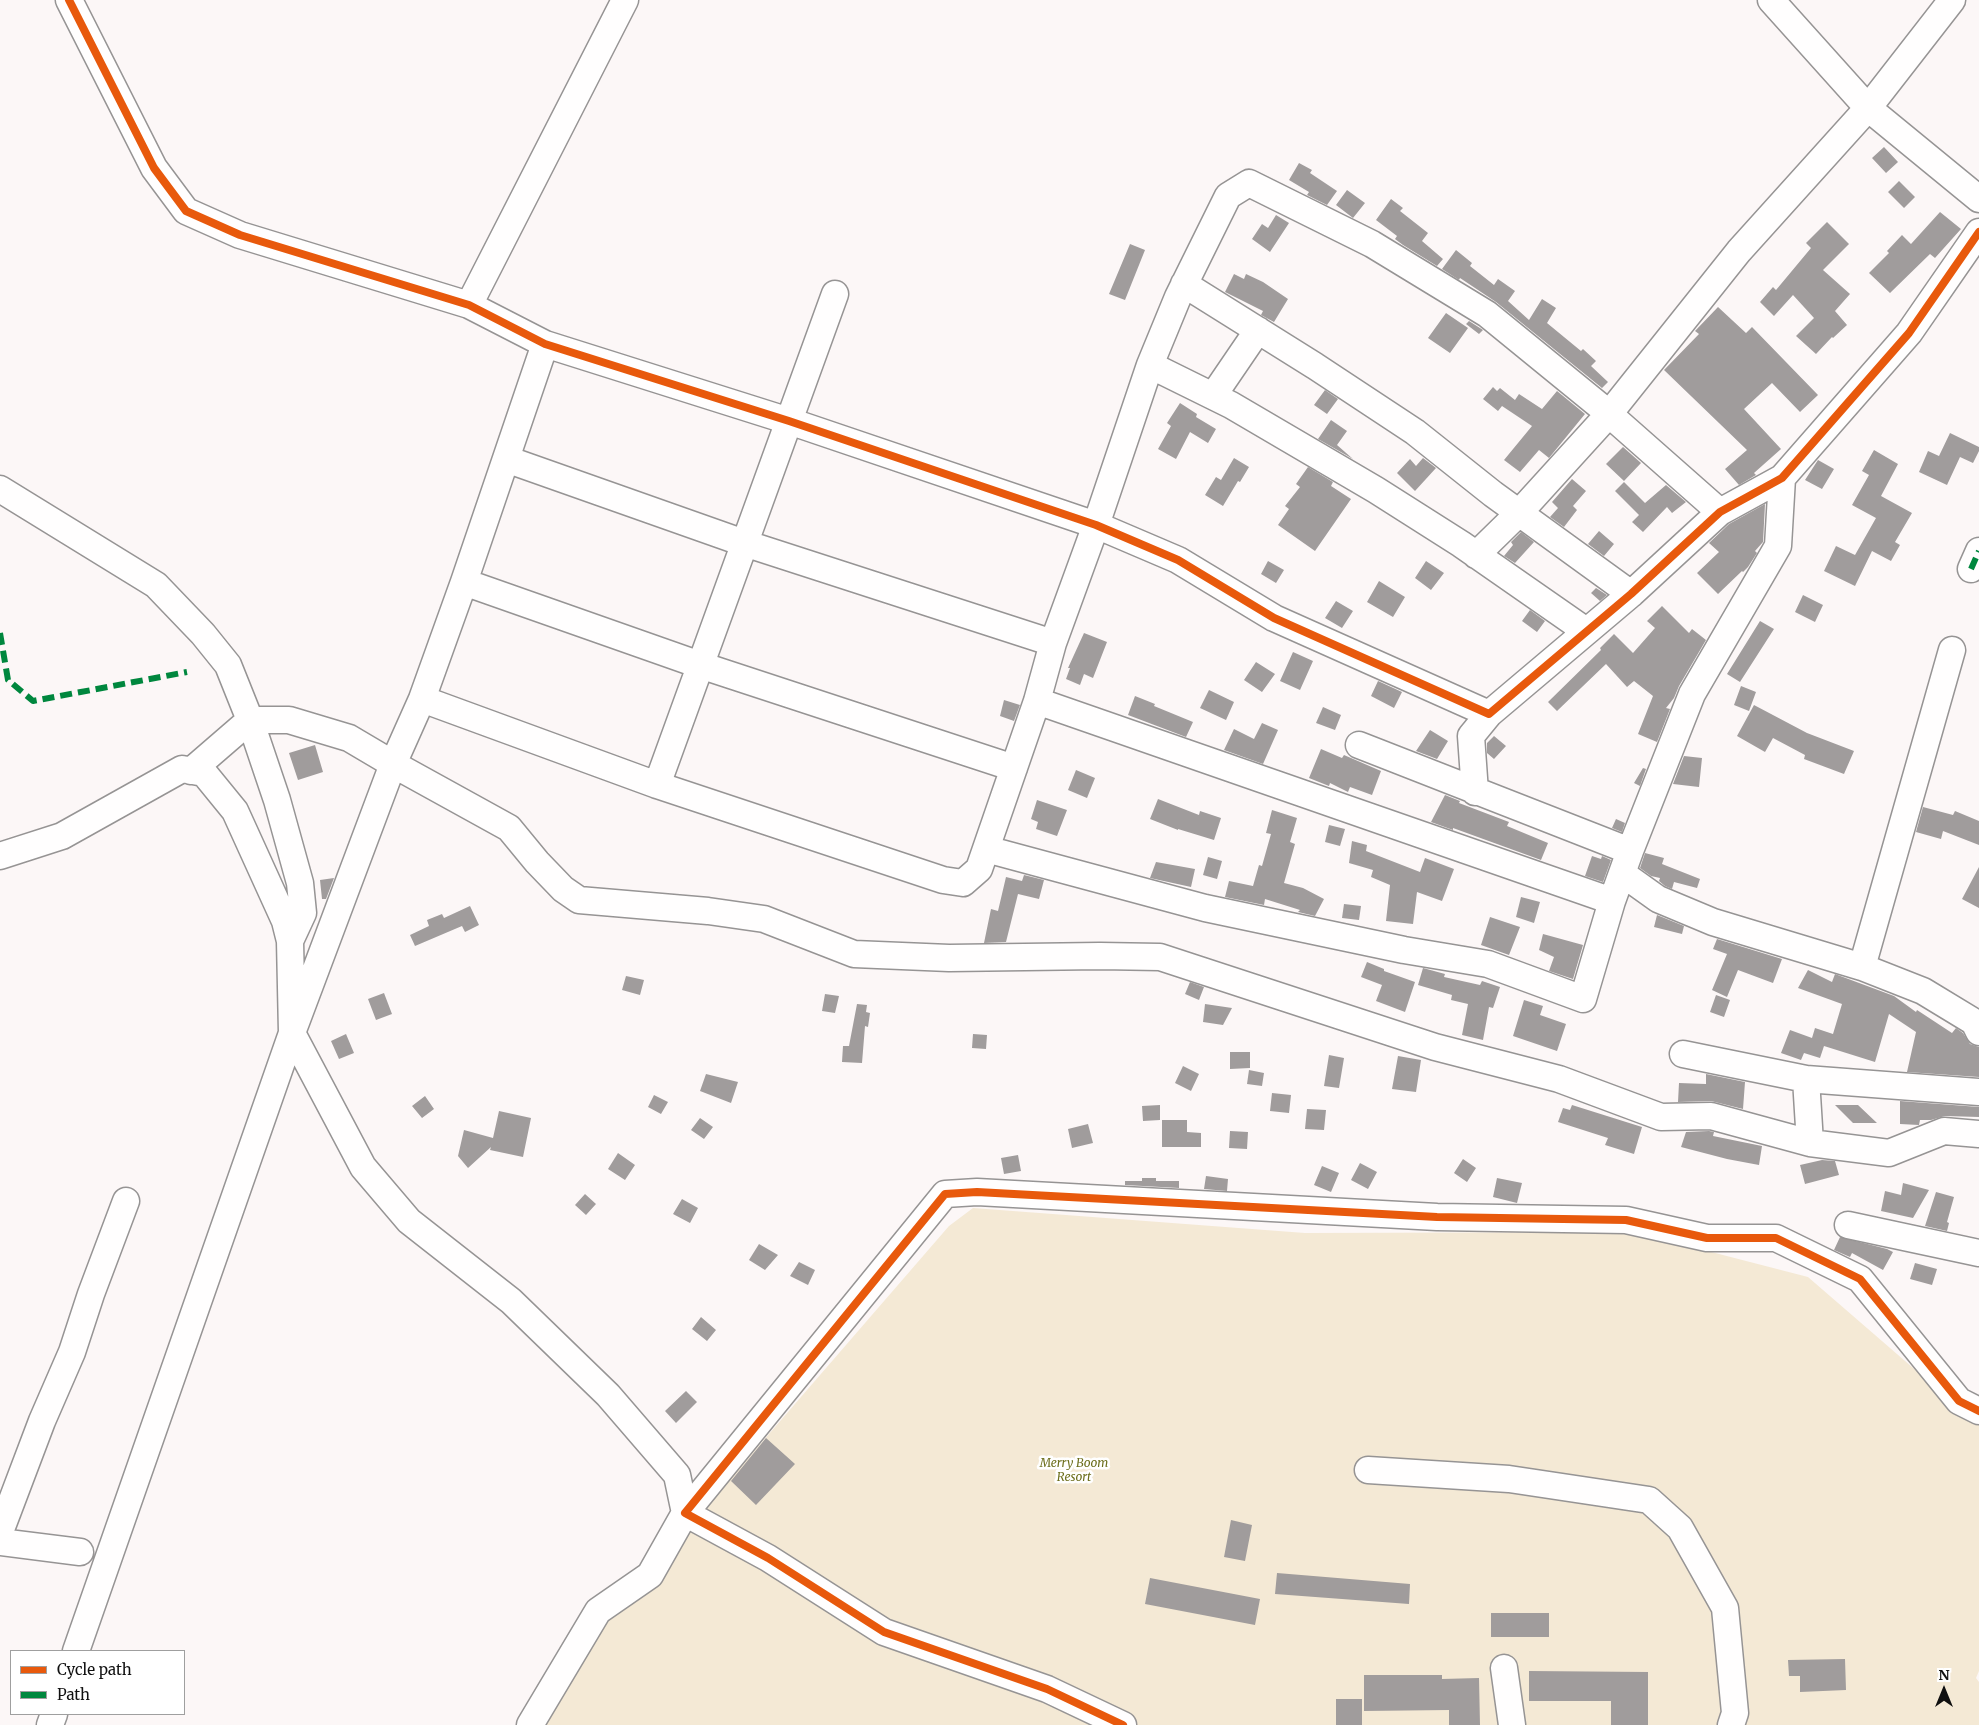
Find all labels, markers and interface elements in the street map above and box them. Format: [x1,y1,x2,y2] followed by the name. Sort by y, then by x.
[1040,1457,1108,1485] park label: Merry Boom Resort
[10,1650,185,1715] legend
[57,1660,132,1679] text: Cycle path
[1919,1665,1969,1715] north arrow
[1938,1666,1950,1684] text: N
[57,1685,90,1704] text: Path

